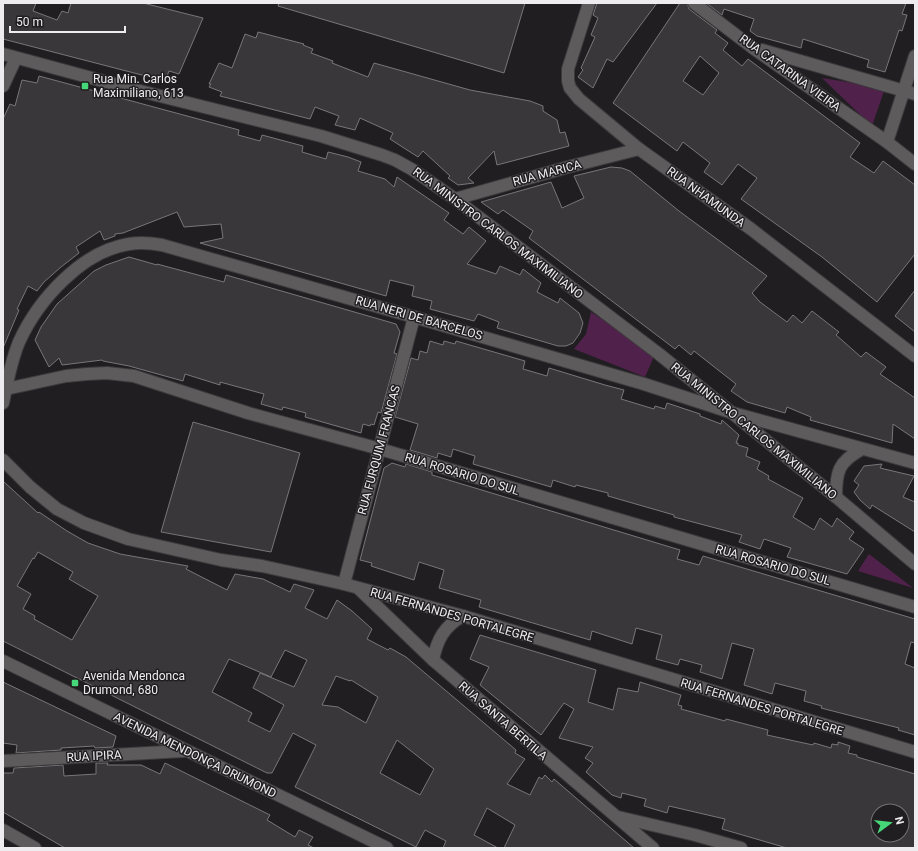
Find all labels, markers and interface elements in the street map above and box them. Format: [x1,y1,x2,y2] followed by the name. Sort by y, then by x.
[10,8,125,34] scale bar
[16,15,43,29] text: 50 m
[737,32,843,114] street label: RUA CATARINA VIEIRA
[93,72,184,100] place label: Rua Min. Carlos Maximiliano, 613
[80,81,90,91] marker: Rua Min. Carlos Maximiliano, 613
[511,157,583,189] street label: RUA MARICA
[410,164,586,302] street label: RUA MINISTRO CARLOS MAXIMILIANO
[664,164,748,230] street label: RUA NHAMUNDA
[354,293,484,343] street label: RUA NERI DE BARCELOS
[668,360,840,502] street label: RUA MINISTRO CARLOS MAXIMILIANO
[355,384,403,516] street label: RUA FURQUIM FRANCAS
[403,450,521,498] street label: RUA ROSARIO DO SUL
[714,542,833,588] street label: RUA ROSARIO DO SUL
[369,585,536,645] street label: RUA FERNANDES PORTALEGRE
[83,669,185,697] place label: Avenida Mendonca Drumond, 680
[679,676,845,739] street label: RUA FERNANDES PORTALEGRE
[70,678,80,688] marker: Avenida Mendonca Drumond, 680
[456,679,550,763] street label: RUA SANTA BERTILA
[111,709,279,801] street label: AVENIDA MENDONÇA DRUMOND
[66,748,122,764] street label: RUA IPIRA
[870,803,910,843] north arrow
[892,815,907,826] text: N

